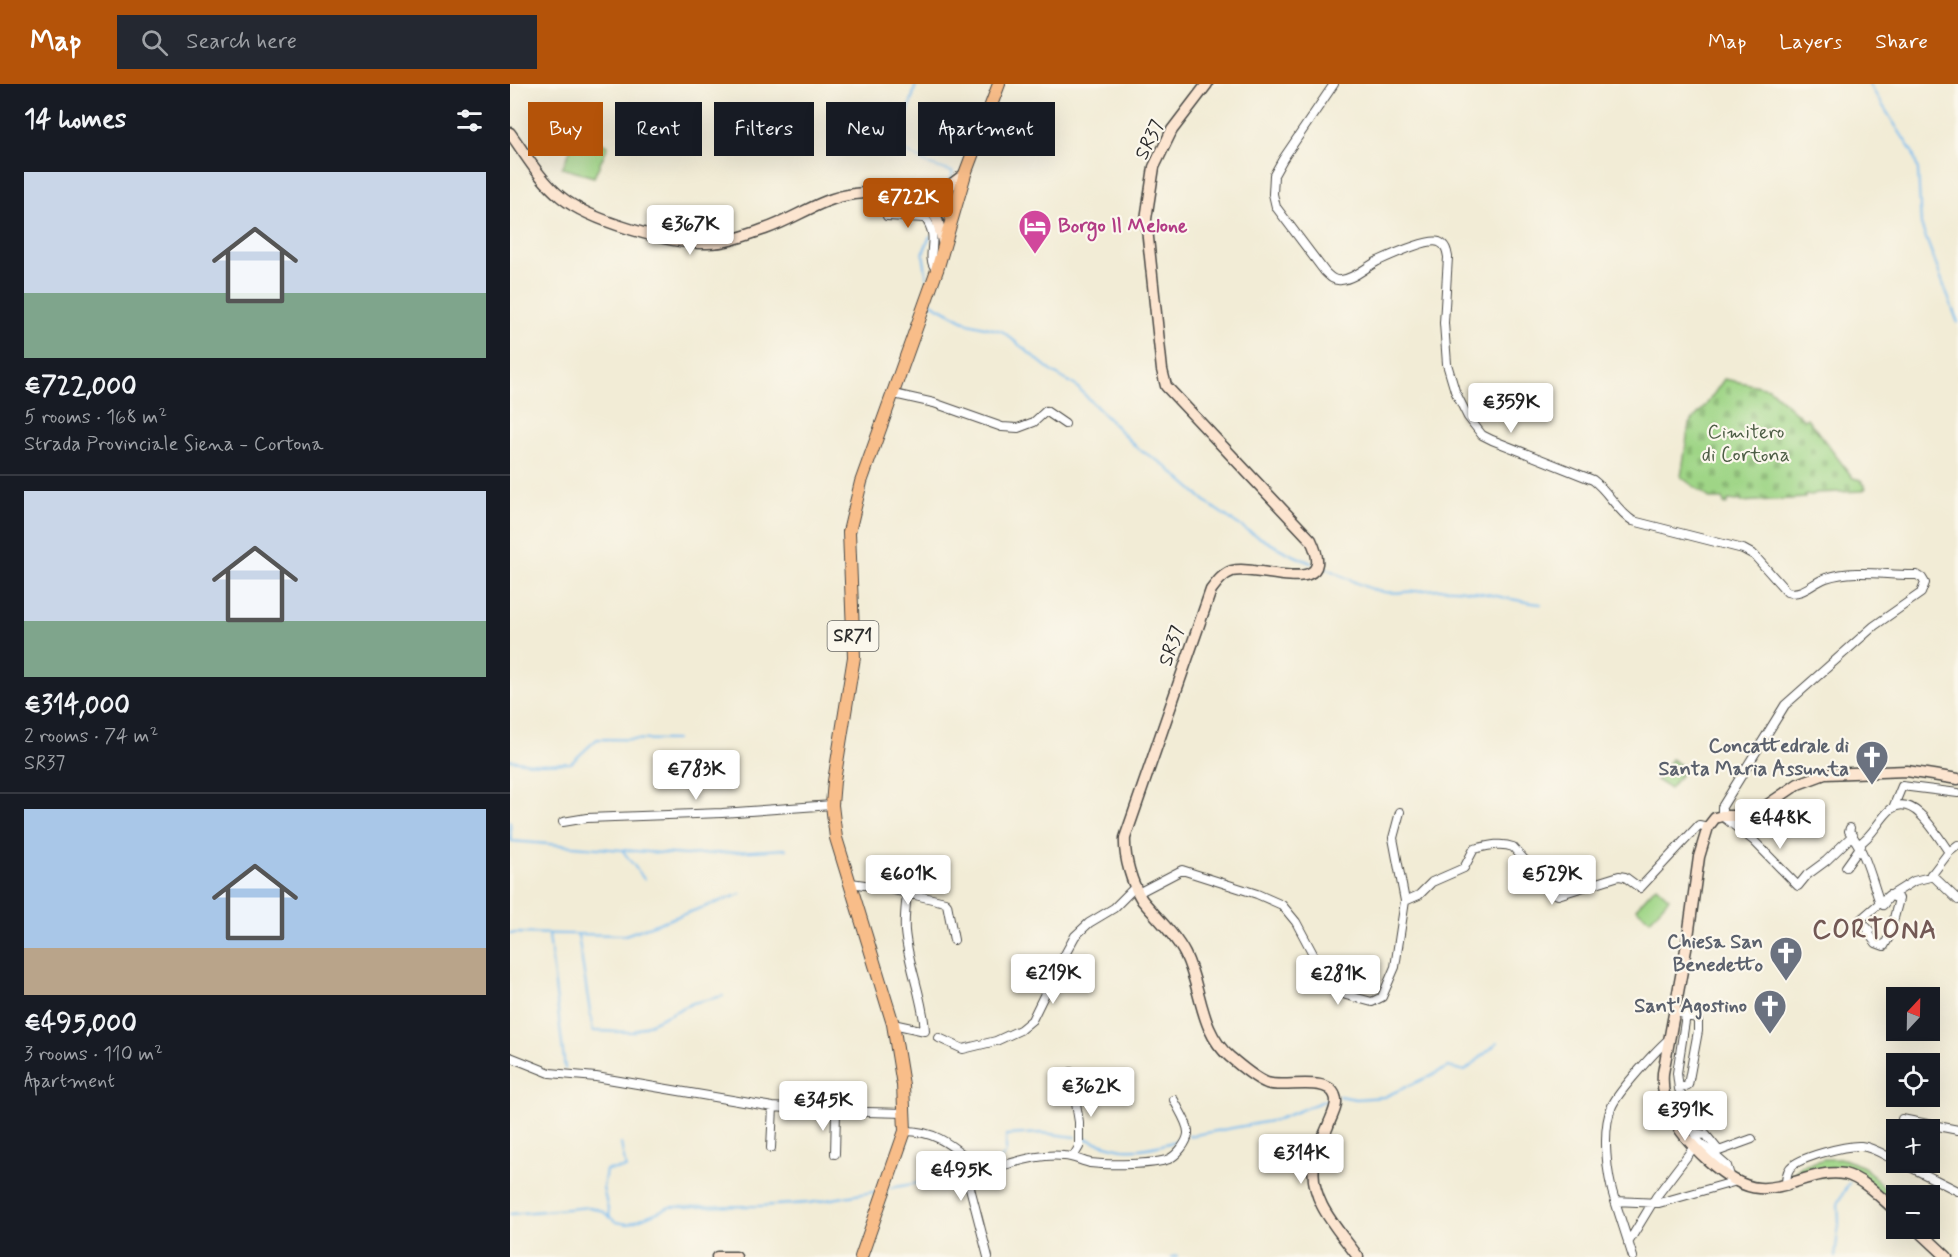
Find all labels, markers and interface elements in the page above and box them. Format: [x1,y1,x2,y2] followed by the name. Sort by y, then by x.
[117,15,537,69] search box
[30,24,81,61] text: Map
[138,26,171,59] icon: search
[186,28,297,56] text: Search here
[1708,28,1746,56] text: Map
[1779,28,1842,56] text: Layers
[1875,28,1928,56] text: Share
[528,102,603,156] chip: Buy
[615,102,702,156] chip: Rent
[714,102,814,156] chip: Filters
[826,102,906,156] chip: New
[918,102,1055,156] chip: Apartment
[24,103,126,137] text: 14 homes
[453,104,486,137] icon: filters
[1129,115,1171,165] street label: SR37
[866,178,950,229] pin: €722K
[877,184,939,211] text: €722K
[648,205,732,256] pin: €367K
[1017,208,1053,255] hotel icon: Borgo Il Melone
[201,211,309,319] icon: home
[661,211,719,238] text: €367K
[1058,213,1188,242] place label: Borgo Il Melone
[24,370,137,404] text: €722,000
[1469,383,1553,434] pin: €359K
[1482,389,1540,416] text: €359K
[24,404,167,431] text: 5 rooms · 168 m²
[1702,419,1790,469] park label: Cimitero di Cortona
[24,431,323,458] text: Strada Provinciale Siena - Cortona
[201,530,309,638] icon: home
[828,621,878,651] road number: SR71
[1152,622,1192,670] street label: SR37
[24,689,130,723] text: €314,000
[24,723,158,750] text: 2 rooms · 74 m²
[1658,733,1849,783] place label: Concattedrale di Santa Maria Assunta
[1854,739,1890,786] church icon: Concattedrale di Santa Maria Assunta
[24,750,65,777] text: SR37
[654,750,738,801] pin: €783K
[667,756,725,783] text: €783K
[1738,799,1822,850] pin: €448K
[1749,805,1811,832] text: €448K
[201,848,309,956] icon: home
[866,855,950,906] pin: €601K
[1510,855,1594,906] pin: €529K
[880,861,936,888] text: €601K
[1522,861,1582,888] text: €529K
[1812,914,1938,948] district label: CORTONA
[1667,929,1763,979] place label: Chiesa San Benedetto
[1768,935,1804,982] church icon: Chiesa San Benedetto
[1011,954,1095,1005] pin: €219K
[1296,955,1380,1006] pin: €281K
[1025,960,1081,987] text: €219K
[1310,961,1366,988] text: €281K
[1886,987,1940,1041] north arrow
[1886,987,1940,1239] map controls
[1752,988,1788,1035] church icon: Sant'Agostino
[1634,993,1747,1020] place label: Sant'Agostino
[24,1007,137,1041] text: €495,000
[24,1041,163,1068] text: 3 rooms · 110 m²
[1886,1053,1940,1107] button: locate
[1049,1067,1133,1118] pin: €362K
[24,1068,115,1095] text: Apartment
[1061,1073,1121,1100] text: €362K
[781,1081,865,1132] pin: €345K
[793,1087,853,1114] text: €345K
[1643,1091,1727,1142] pin: €391K
[1657,1097,1713,1124] text: €391K
[1886,1119,1940,1173] button: +
[1259,1134,1343,1185] pin: €314K
[1273,1140,1329,1167] text: €314K
[919,1151,1003,1202] pin: €495K
[930,1157,992,1184] text: €495K
[1886,1185,1940,1239] button: −

